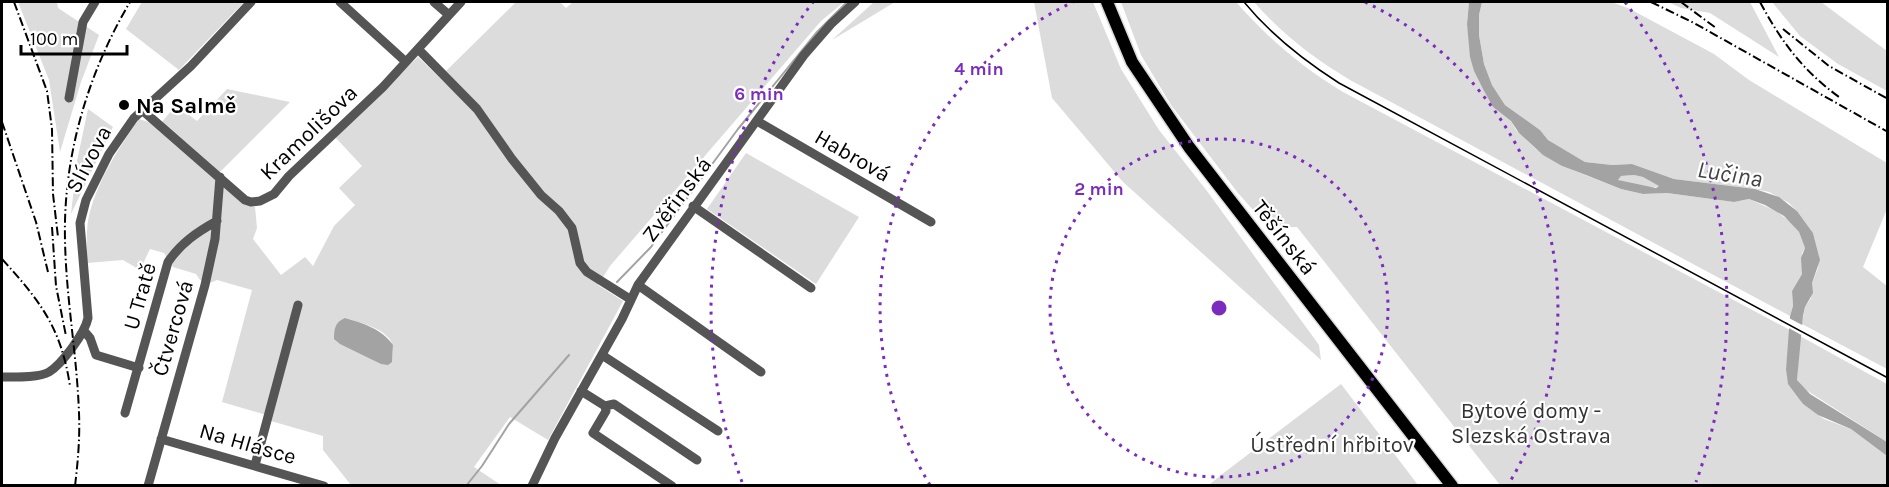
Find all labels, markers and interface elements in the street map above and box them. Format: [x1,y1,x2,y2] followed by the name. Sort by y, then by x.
[21,18,128,56] scale bar
[30,28,78,50] text: 100 m
[954,58,1004,80] text: 4 min
[255,80,363,186] street label: Kramolišova
[734,83,784,105] text: 6 min
[136,93,236,119] place label: Na Salmě
[117,98,131,112] marker: Na Salmě
[60,121,117,197] street label: Slívova
[810,124,895,188] street label: Habrová
[637,152,717,247] street label: Zvěřinská
[1695,155,1765,193] water label: Lučina
[1074,178,1124,200] text: 2 min
[1247,195,1322,280] street label: Těšínská
[118,260,162,333] street label: U Tratě
[146,277,199,379] street label: Čtvercová
[1209,298,1229,318] centre of rings
[1451,398,1611,449] park label: Bytové domy - Slezská Ostrava
[196,418,299,470] street label: Na Hlásce
[1250,431,1414,458] park label: Ústřední hřbitov

